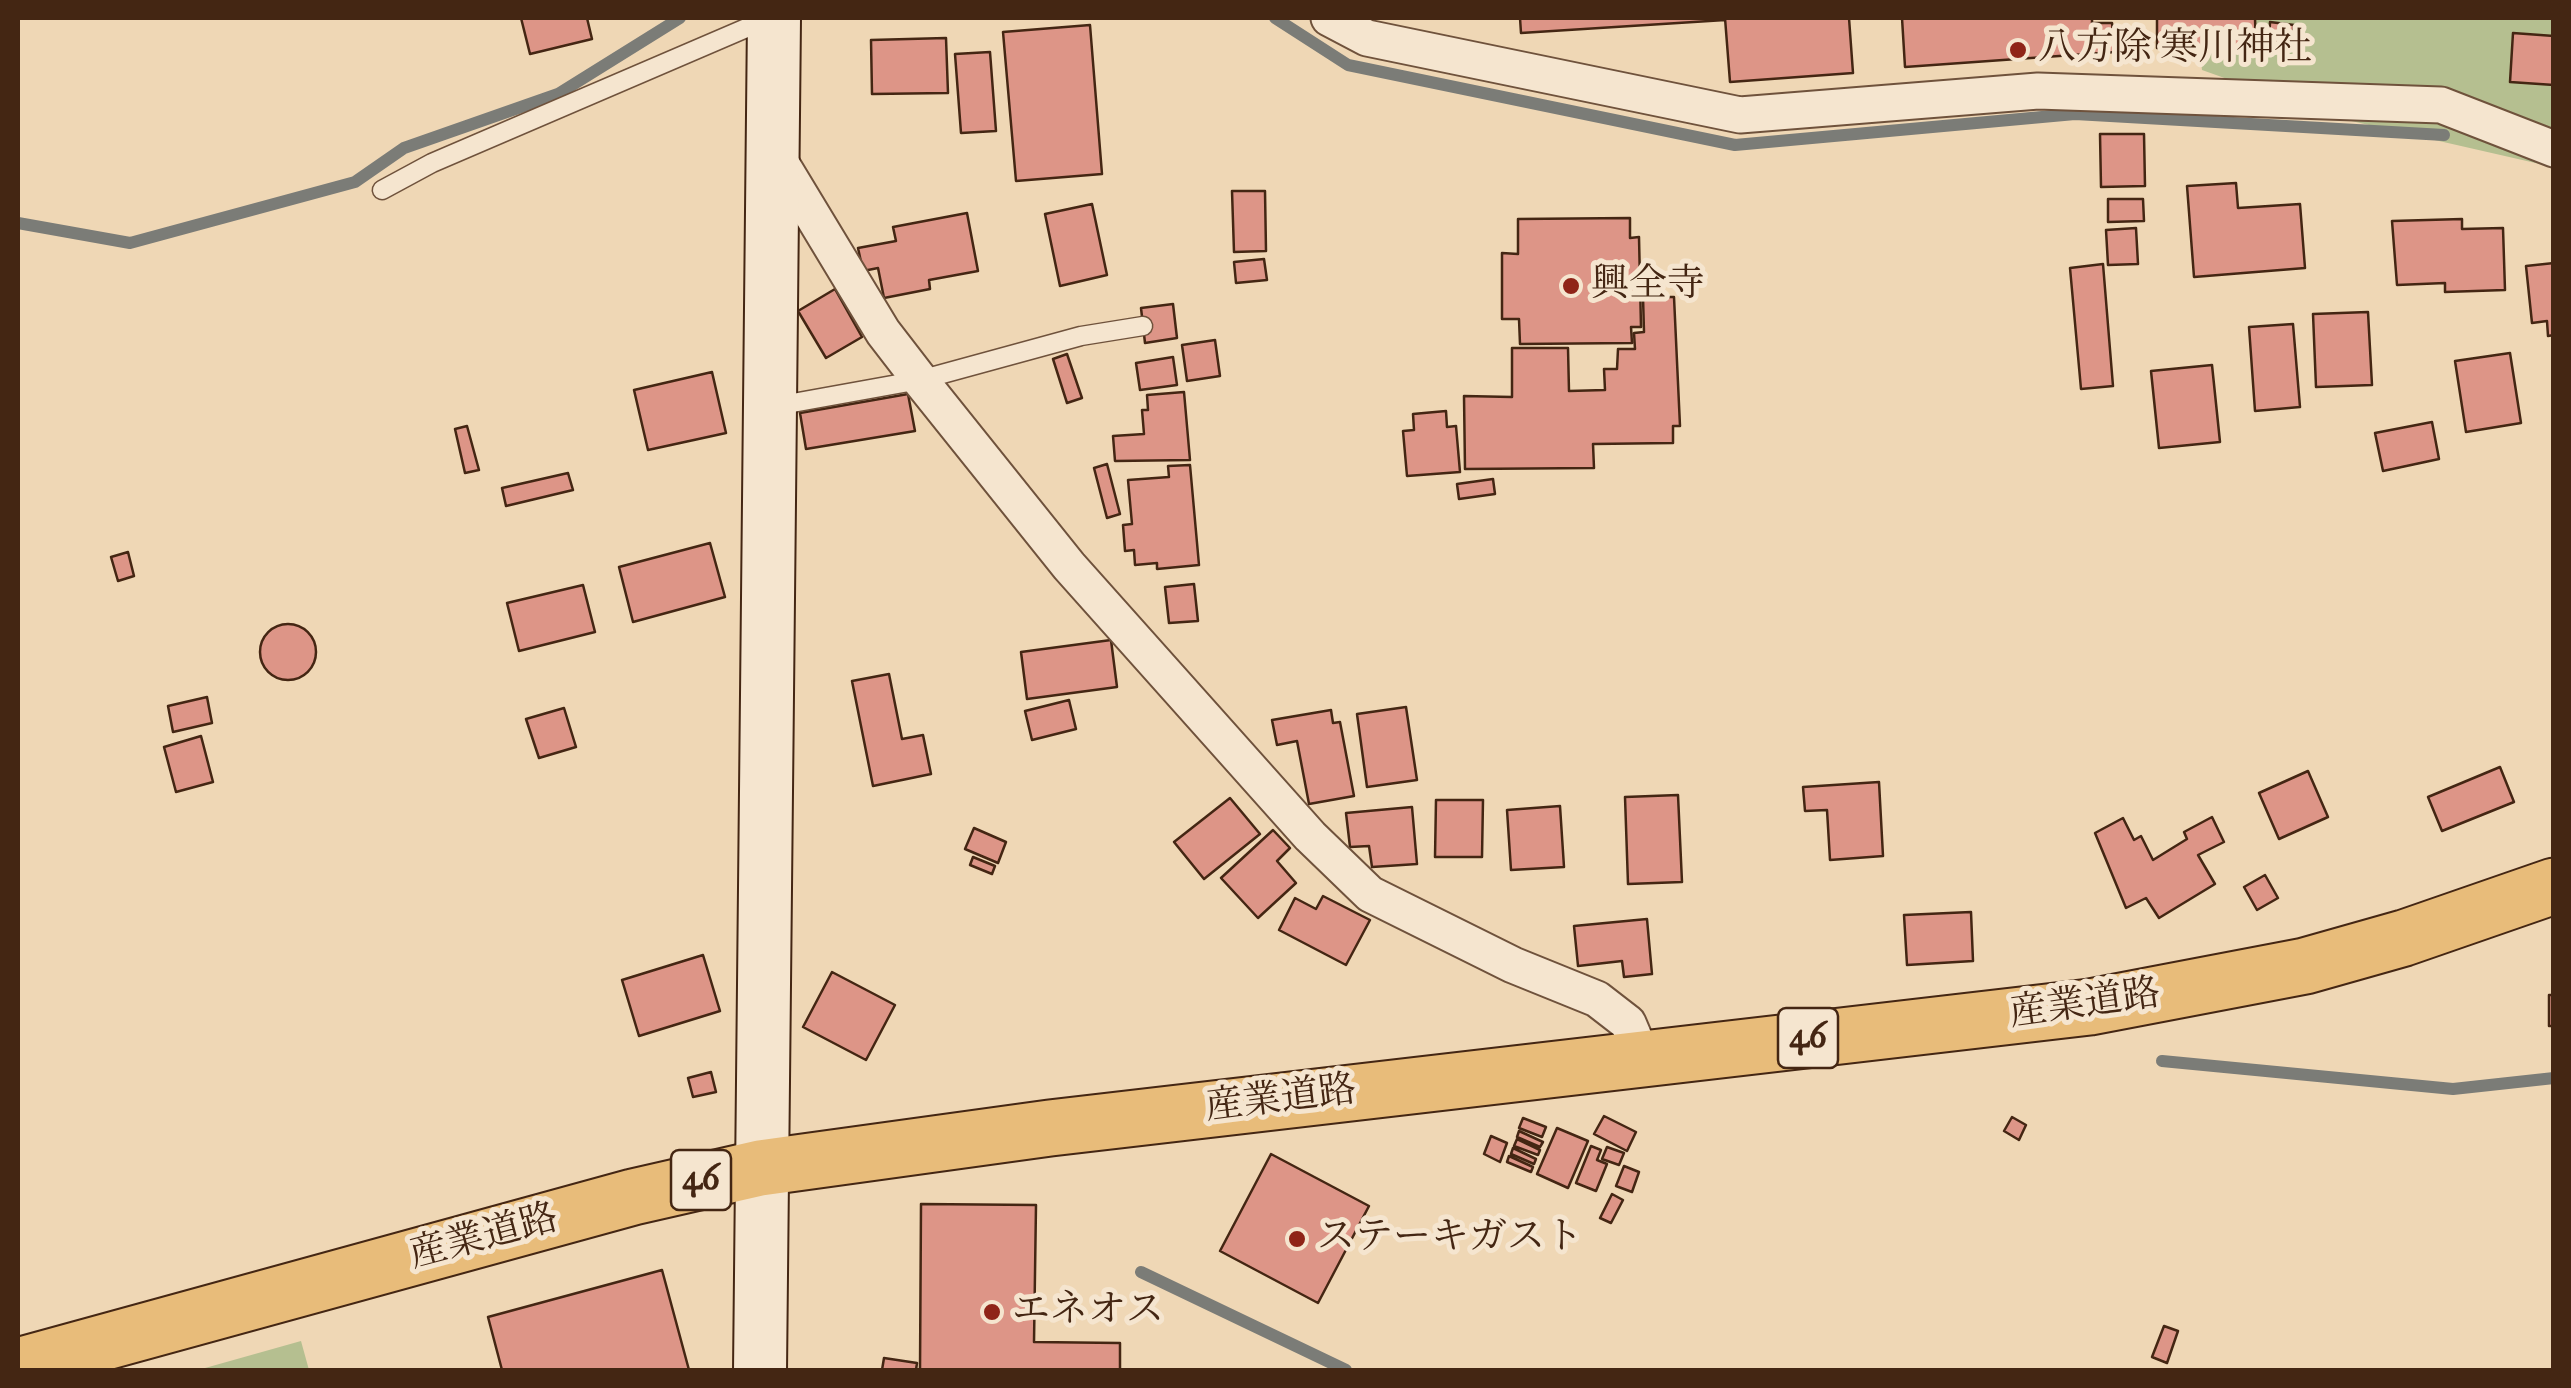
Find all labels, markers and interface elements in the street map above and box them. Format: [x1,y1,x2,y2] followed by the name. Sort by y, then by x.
[2038,27,2312,73] place label: 八方除 寒川神社
[2007,39,2029,61] marker: 八方除 寒川神社
[1591,263,1705,309] place label: 興全寺
[1560,275,1582,297] marker: 興全寺
[2007,972,2163,1038] street label: 産業道路
[1778,1008,1838,1068] road number: 46
[1203,1068,1359,1132] street label: 産業道路
[671,1150,731,1210] road number: 46
[405,1196,563,1280] street label: 産業道路
[1317,1216,1583,1262] place label: ステーキガスト
[1286,1228,1308,1250] marker: ステーキガスト
[1012,1289,1164,1335] place label: エネオス
[981,1301,1003,1323] marker: エネオス

